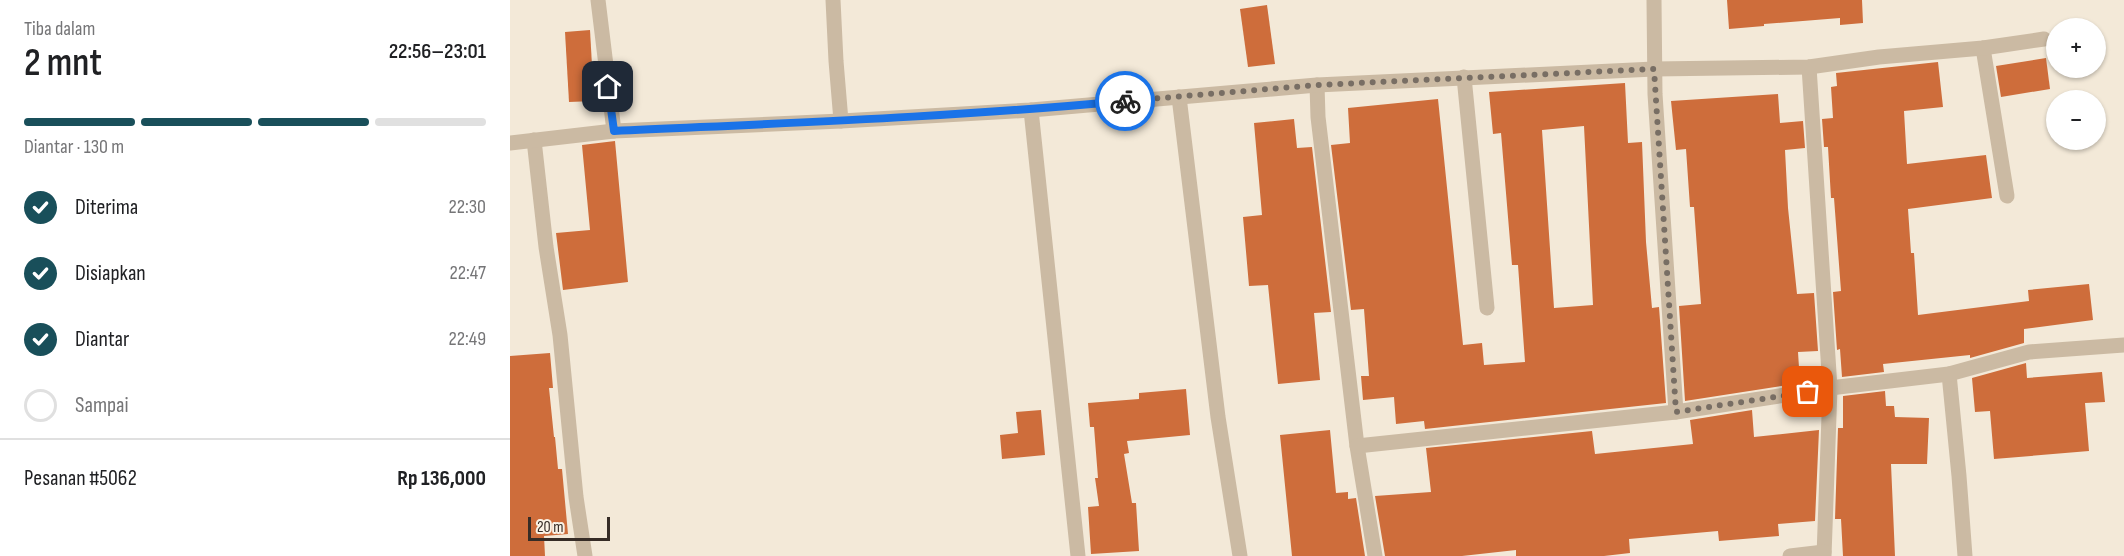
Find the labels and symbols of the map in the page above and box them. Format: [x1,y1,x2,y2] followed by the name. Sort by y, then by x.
[582,61,633,112] pin
[1095,71,1155,131] courier
[1782,366,1833,417] pin
[528,514,610,542] scale bar

